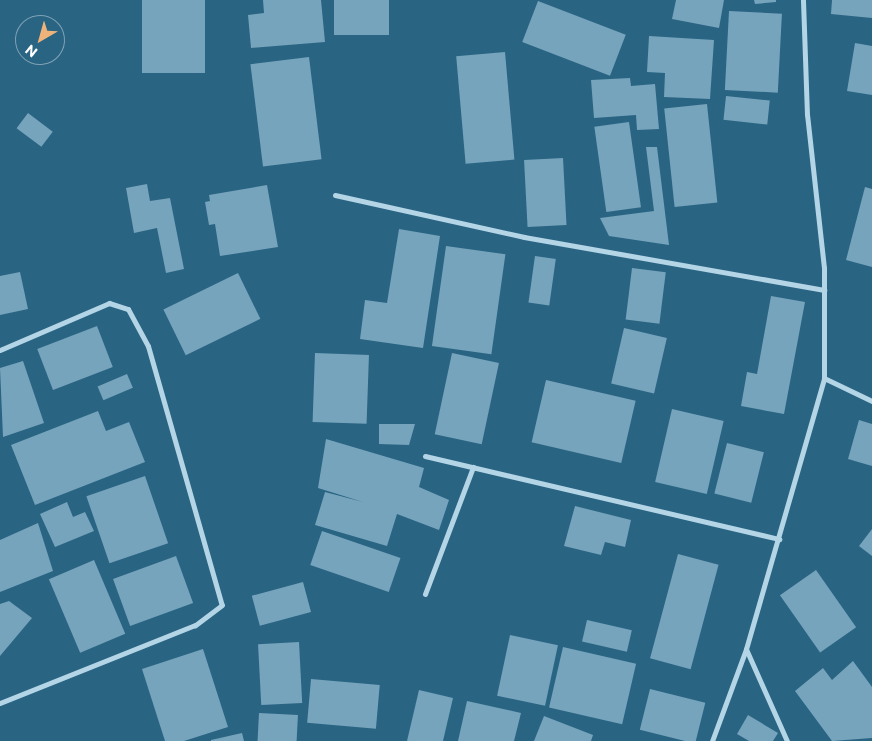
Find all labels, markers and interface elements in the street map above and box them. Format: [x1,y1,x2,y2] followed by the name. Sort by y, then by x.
[15,15,65,65] north arrow
[22,41,40,61] text: N

